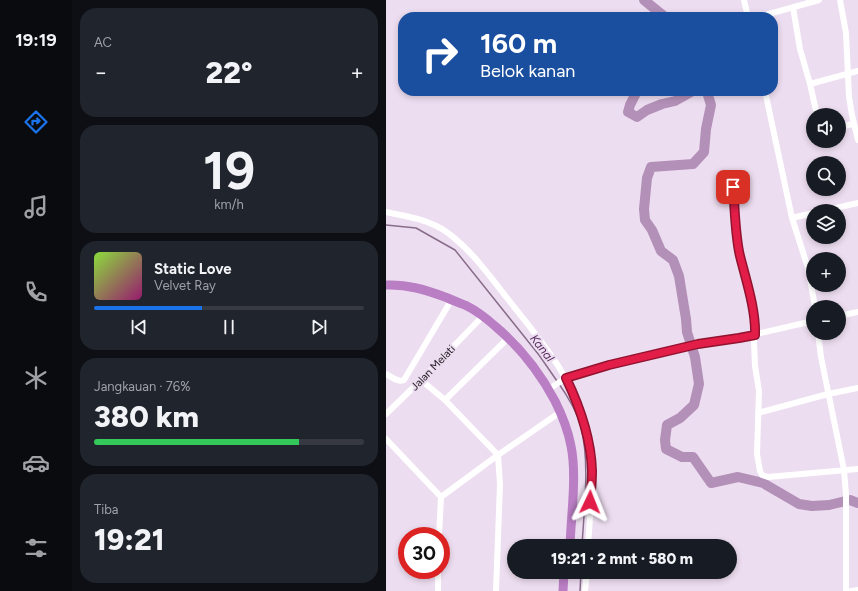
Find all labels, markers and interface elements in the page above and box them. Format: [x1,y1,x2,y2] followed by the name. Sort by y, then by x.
[480,26,557,60] text: 160 m
[414,28,466,80] icon: right
[15,29,57,51] text: 19:19
[94,35,112,50] text: AC
[206,54,252,91] text: 22°
[94,59,108,86] text: −
[350,59,364,86] text: +
[480,60,575,82] text: Belok kanan
[22,108,50,136] icon: directions
[806,108,846,340] map controls
[806,108,846,148] button: sound
[203,140,255,202] text: 19
[806,156,846,196] button: search
[716,170,750,204] pin
[722,176,744,198] icon: arrive
[22,193,50,221] icon: music
[214,197,244,212] text: km/h
[806,204,846,244] button: layers
[806,252,846,292] button: +
[154,260,232,278] text: Static Love
[22,278,50,306] icon: phone
[154,278,216,293] text: Velvet Ray
[806,300,846,340] button: −
[128,316,150,338] icon: previous
[218,316,240,338] icon: pause
[308,316,330,338] icon: next
[527,332,557,365] water label: Kanal
[408,343,458,393] street label: Jalan Melati
[22,364,50,392] icon: climate
[94,379,190,394] text: Jangkauan · 76%
[94,398,199,435] text: 380 km
[22,449,50,477] icon: car
[569,481,611,523] position arrow
[94,502,118,517] text: Tiba
[94,521,165,558] text: 19:21
[398,527,450,579] speed limit sign: 30
[22,534,50,562] icon: filters
[551,550,693,568] text: 19:21 · 2 mnt · 580 m

